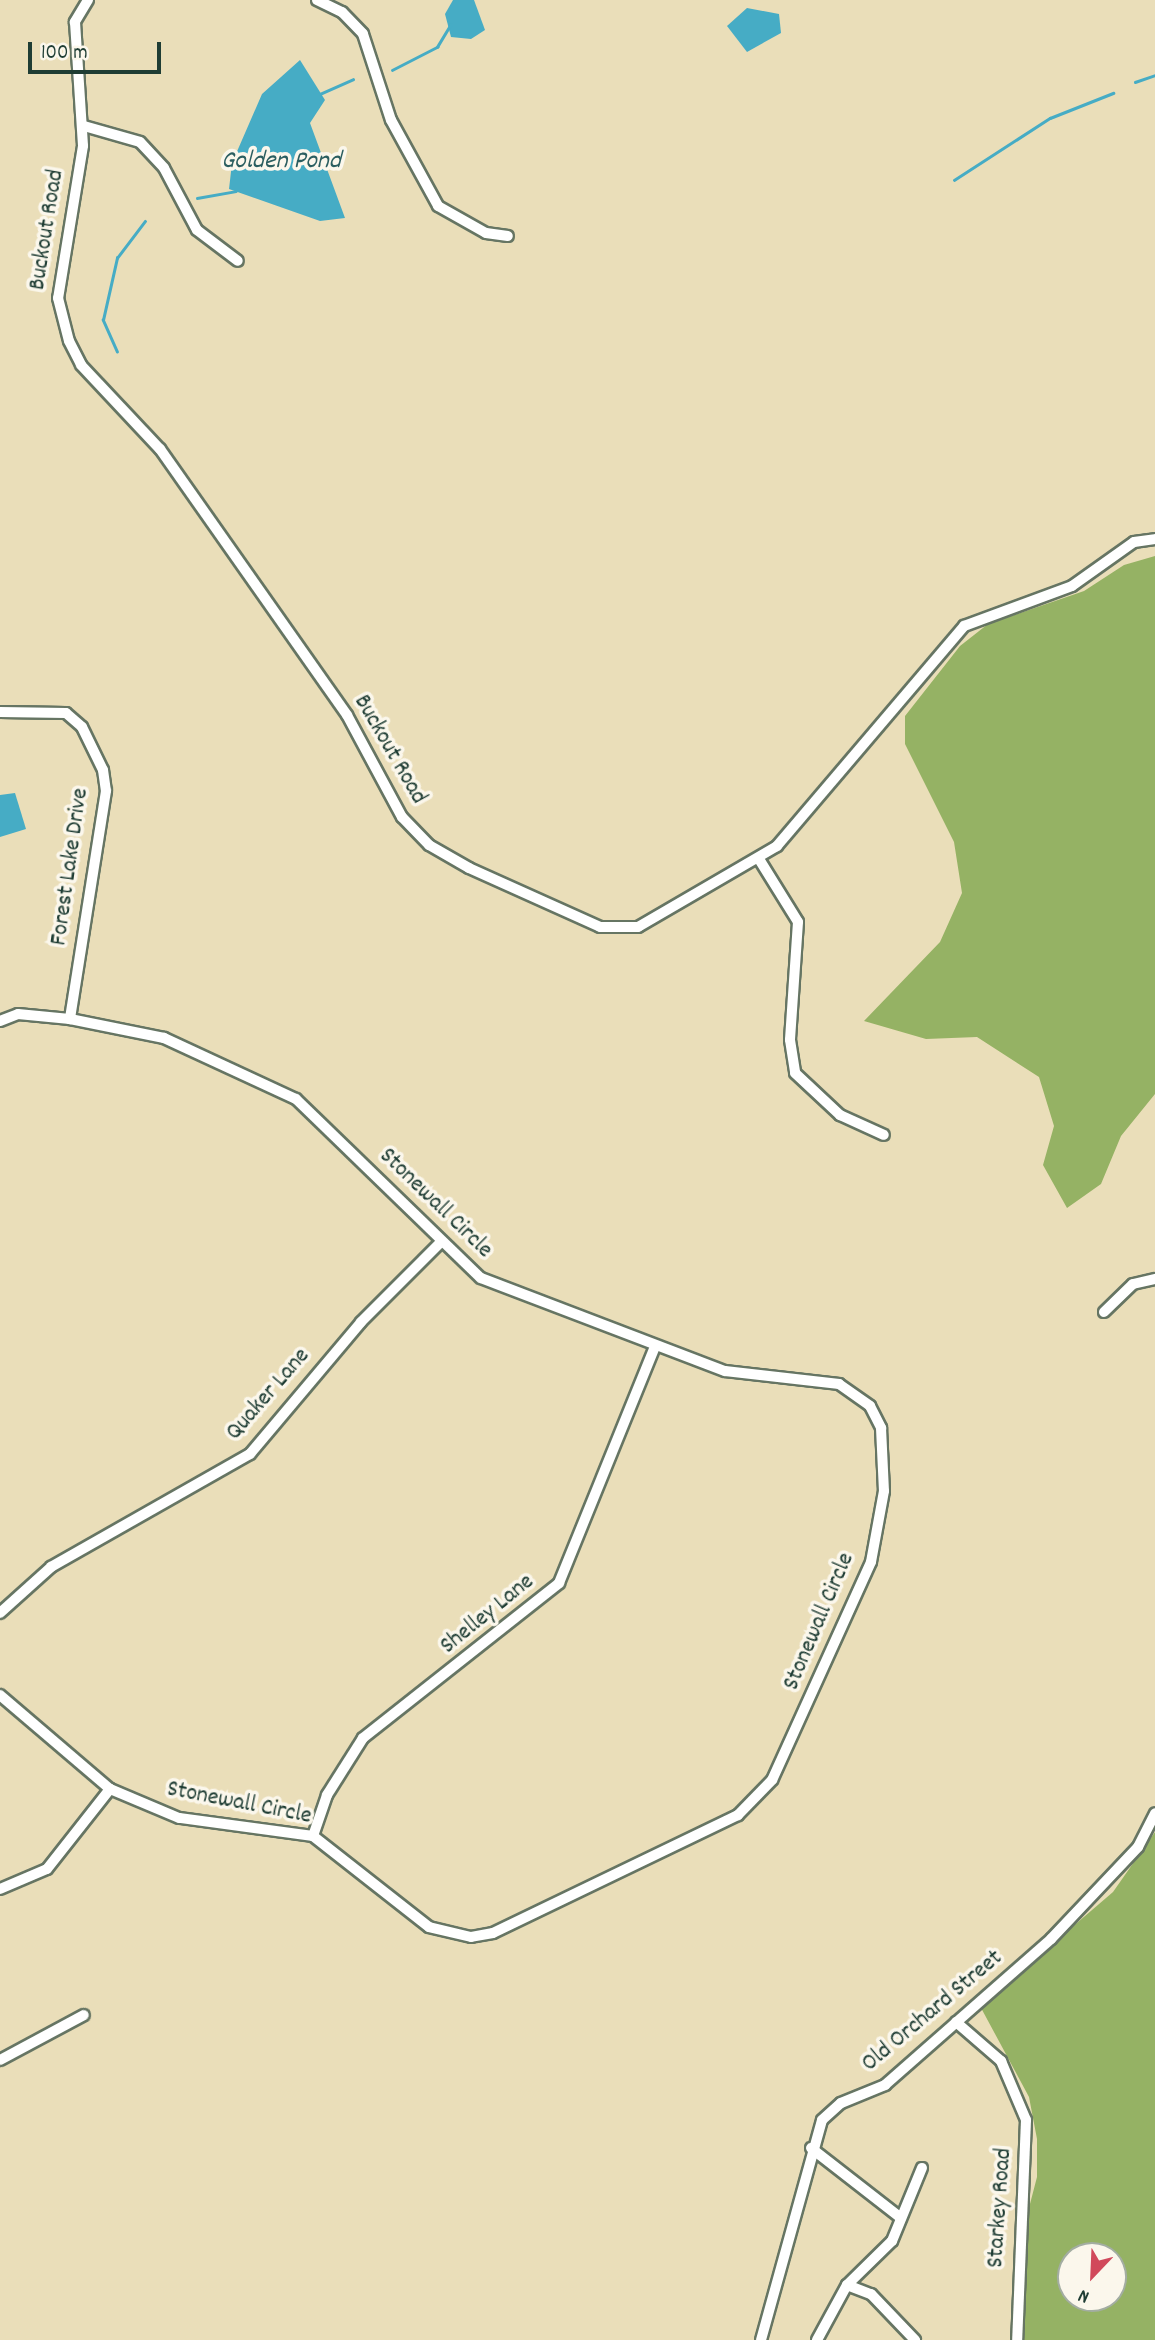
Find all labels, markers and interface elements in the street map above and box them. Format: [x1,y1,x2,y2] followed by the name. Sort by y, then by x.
[32,28,164,72] scale bar
[41,39,88,69] text: 100 m
[221,146,341,178] water label: Golden Pond
[24,168,72,292] street label: Buckout Road
[346,690,432,810] street label: Buckout Road
[46,787,96,947] street label: Forest Lake Drive
[372,1143,498,1265] street label: Stonewall Circle
[221,1343,317,1447] street label: Quaker Lane
[778,1549,862,1695] street label: Stonewall Circle
[435,1569,541,1661] street label: Shelley Lane
[164,1776,314,1832] street label: Stonewall Circle
[857,1945,1009,2079] street label: Old Orchard Street
[982,2147,1020,2269] street label: Starkey Road
[1057,2242,1127,2312] north arrow
[1075,2281,1094,2309] text: N

